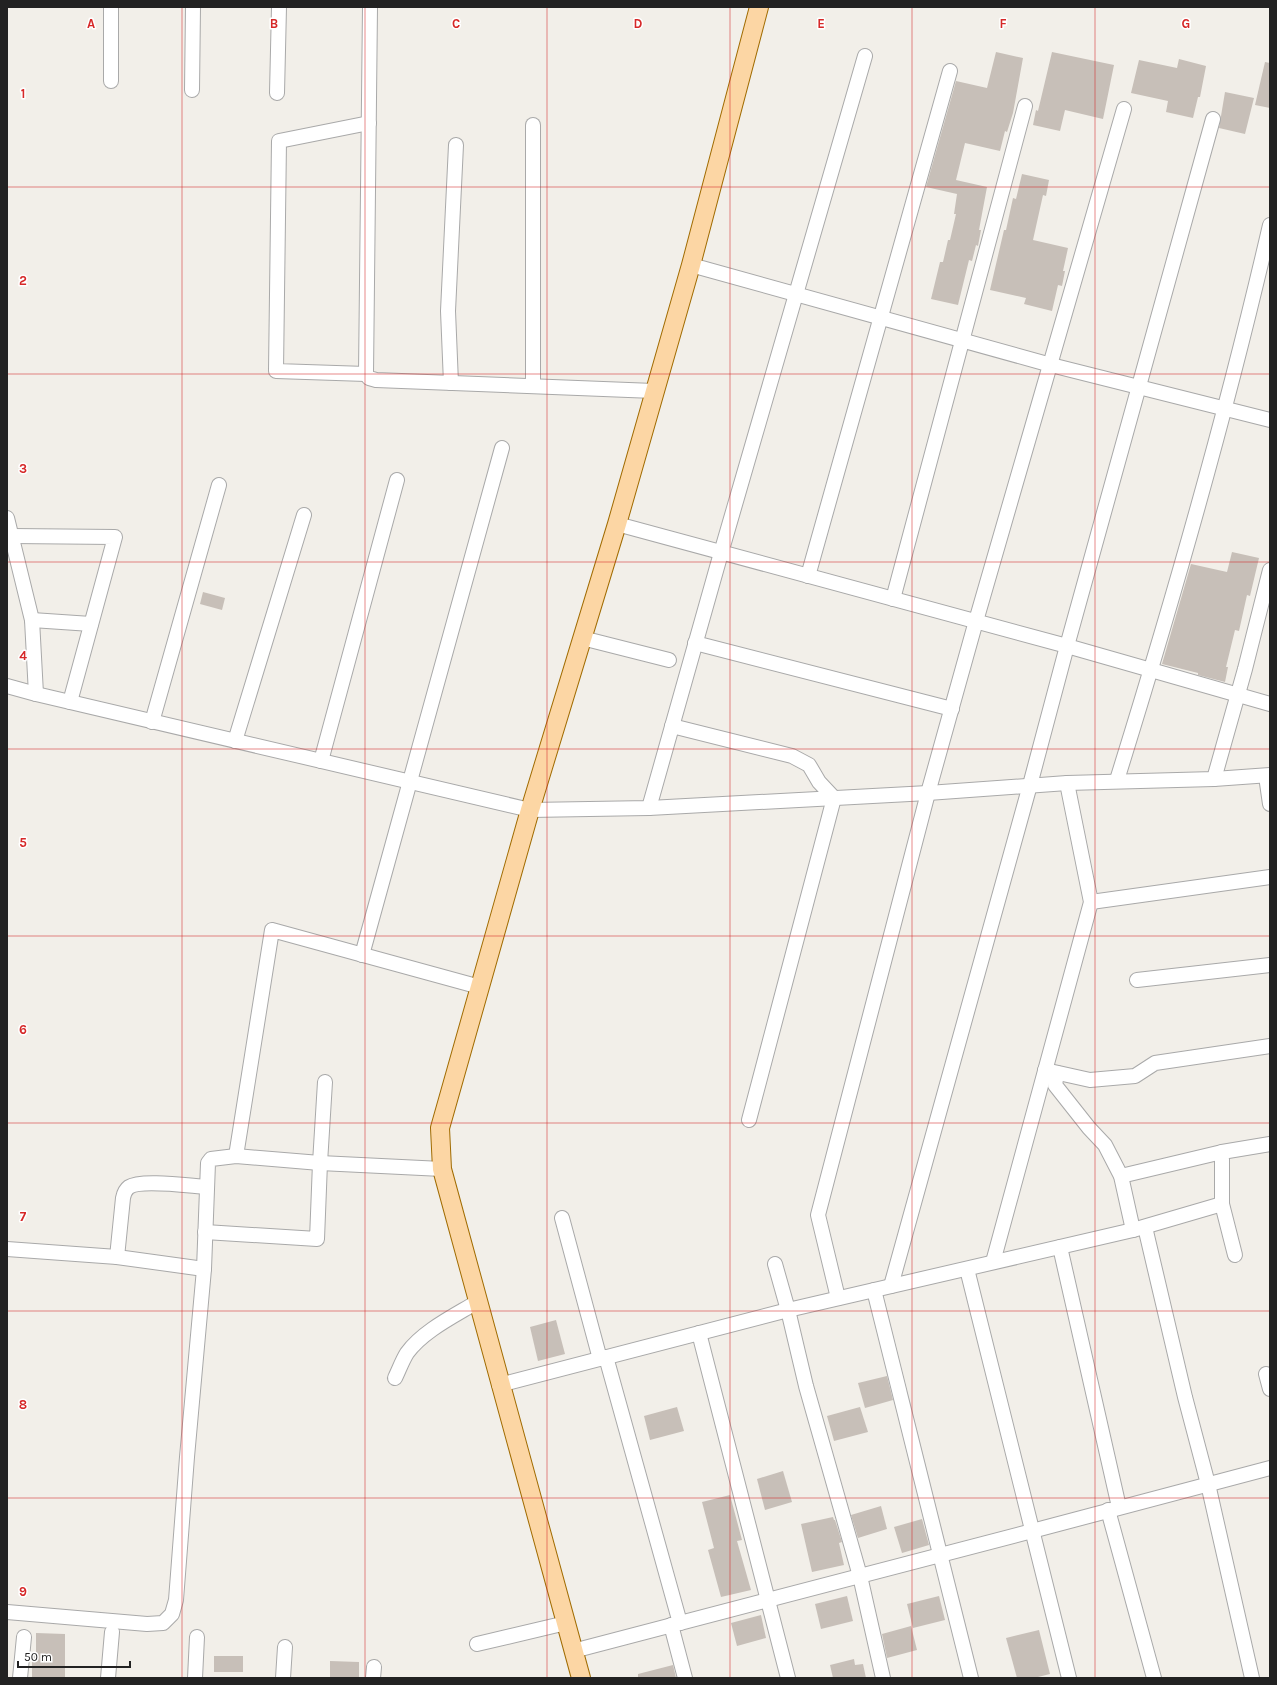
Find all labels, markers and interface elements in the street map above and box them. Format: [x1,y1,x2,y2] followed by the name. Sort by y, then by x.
[87,16,95,31] text: A
[270,16,278,31] text: B
[452,16,460,31] text: C
[634,16,643,31] text: D
[817,16,825,31] text: E
[999,16,1007,31] text: F
[1182,16,1190,31] text: G
[21,86,25,101] text: 1
[19,273,27,288] text: 2
[19,461,27,476] text: 3
[19,648,27,663] text: 4
[19,835,27,850] text: 5
[19,1022,27,1037] text: 6
[20,1209,27,1224] text: 7
[19,1397,27,1412] text: 8
[19,1584,27,1599] text: 9
[18,1643,130,1669] scale bar
[24,1650,52,1664] text: 50 m

